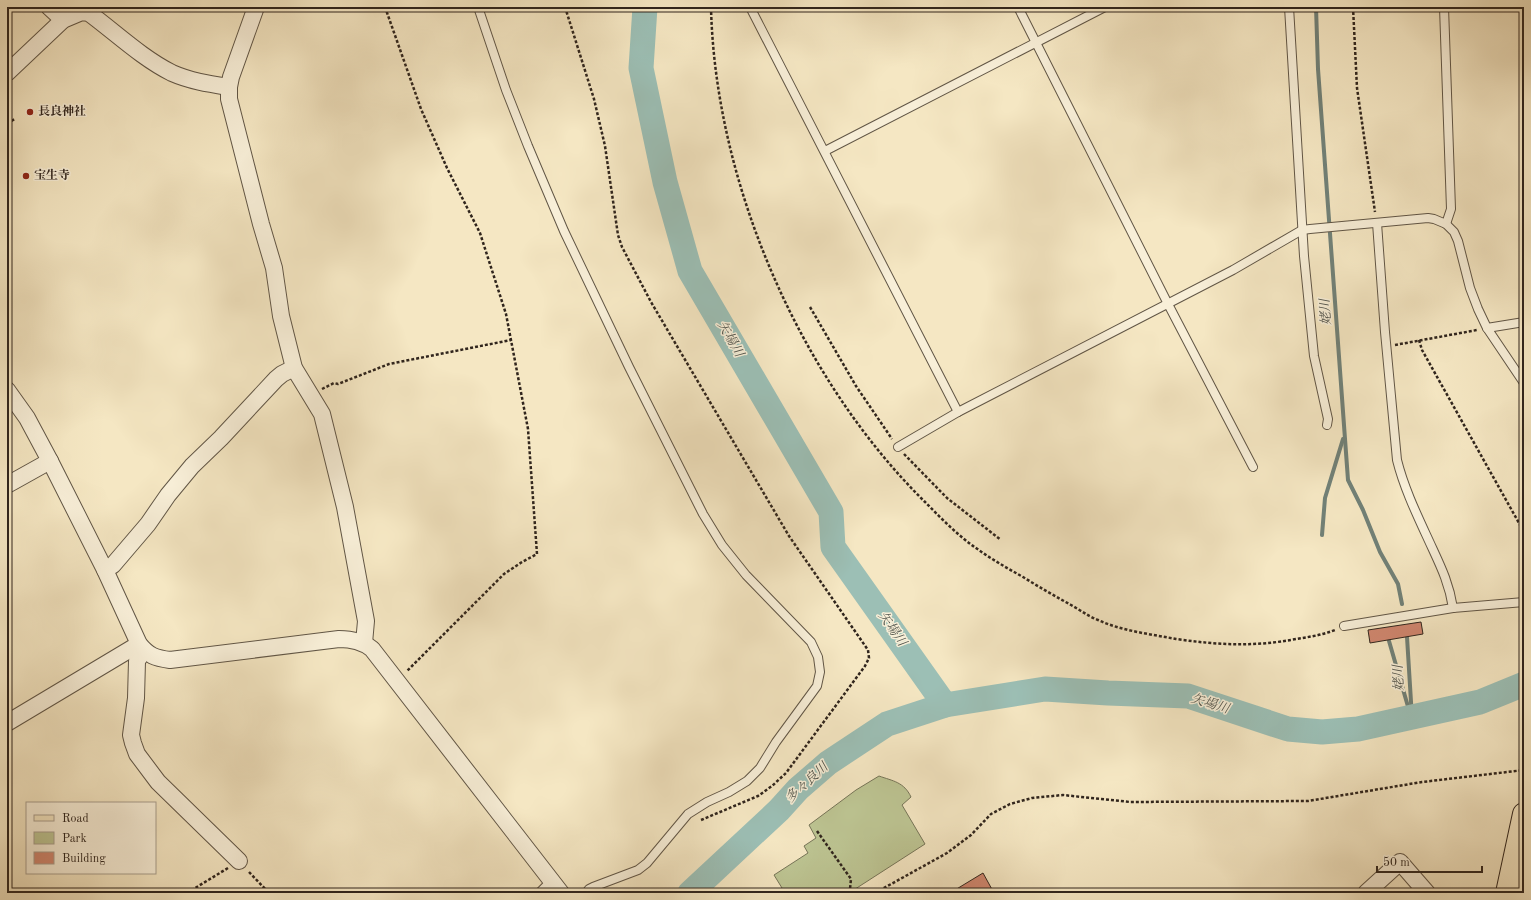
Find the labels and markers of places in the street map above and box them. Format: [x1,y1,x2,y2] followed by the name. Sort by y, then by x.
[38,104,86,118] place label: 長良神社
[25,107,35,117] marker: 長良神社
[34,168,70,182] place label: 宝生寺
[21,171,31,181] marker: 宝生寺

